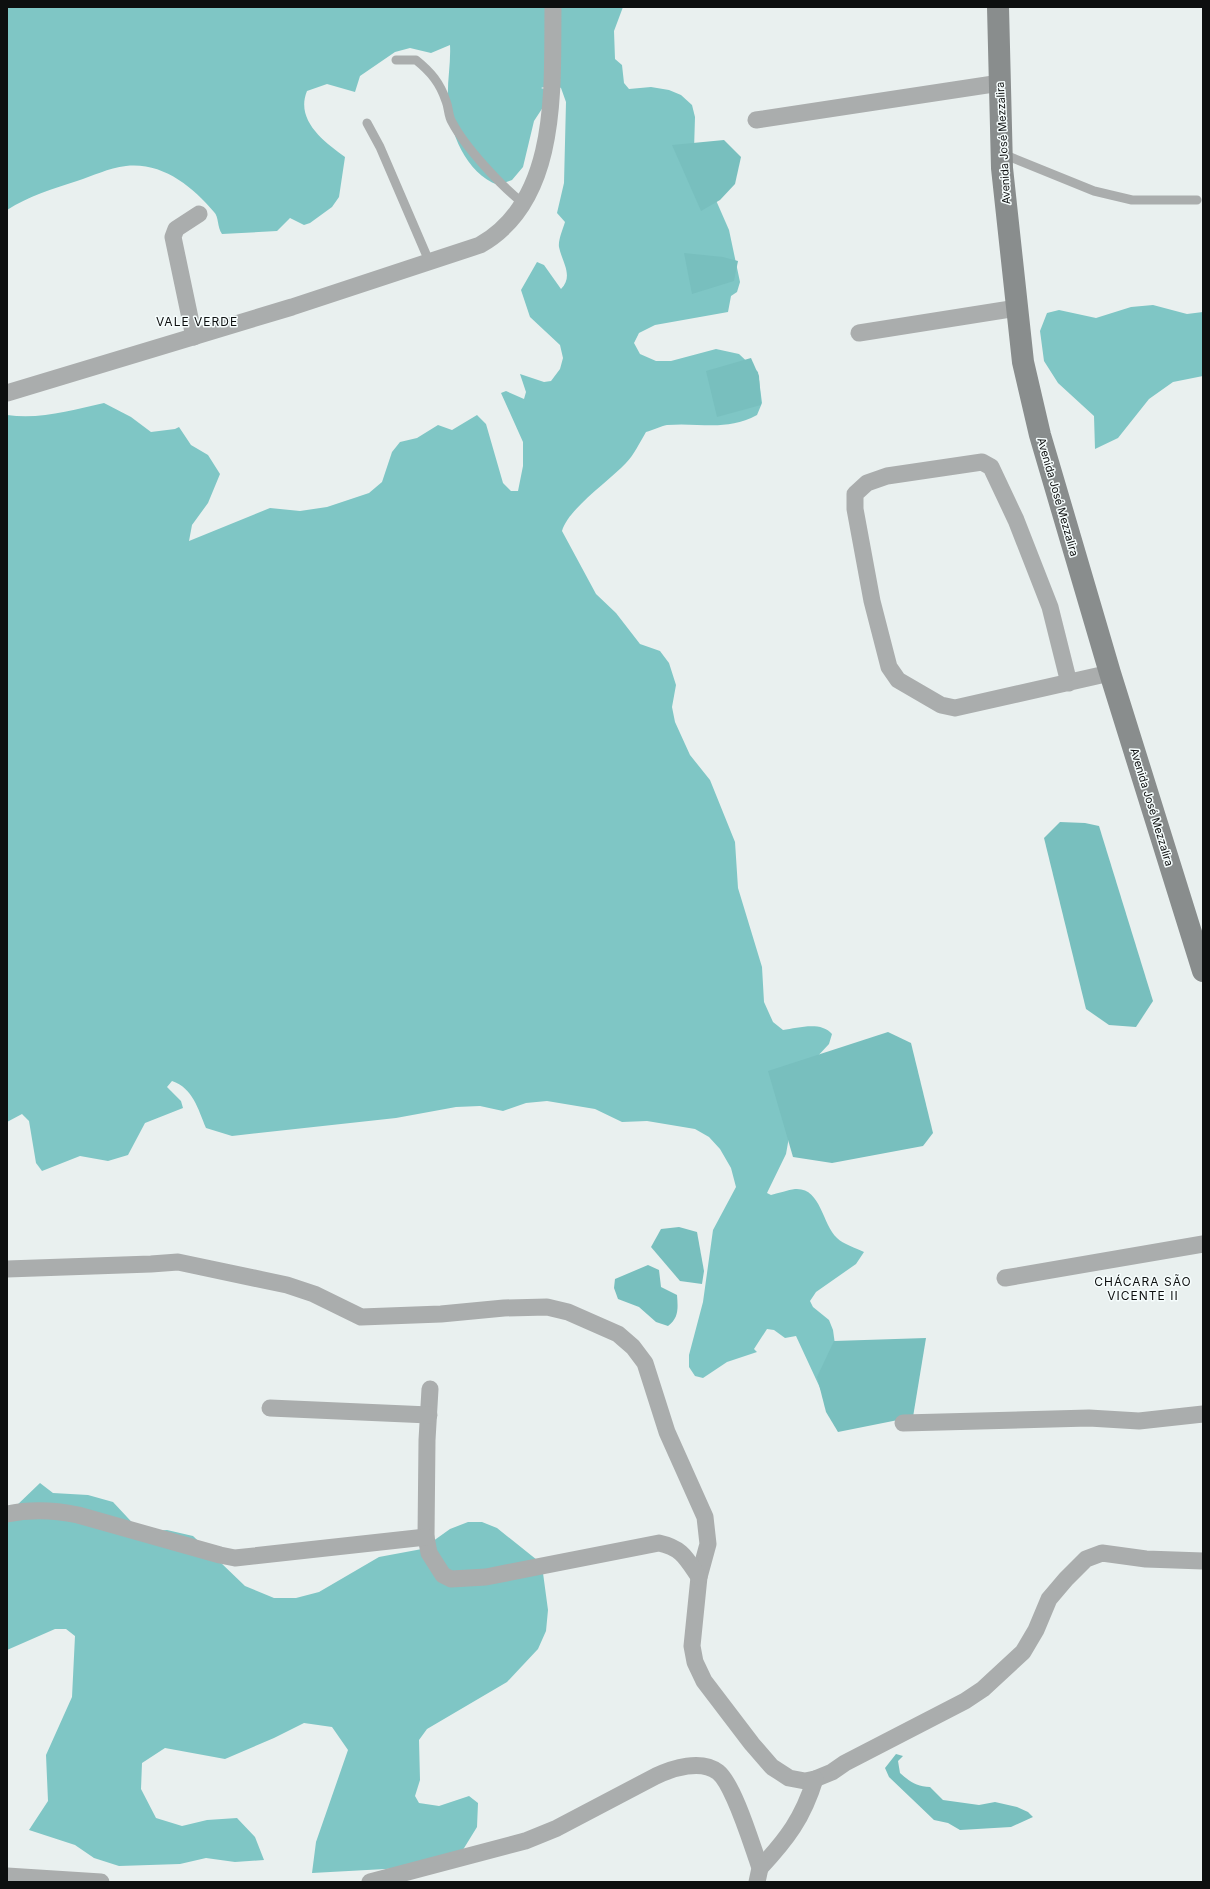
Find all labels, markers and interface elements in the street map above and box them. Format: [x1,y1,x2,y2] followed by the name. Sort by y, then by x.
[993,81,1013,205] street label: Avenida José Mezzalira
[156,314,238,329] district label: VALE VERDE
[1034,436,1082,558] street label: Avenida José Mezzalira
[1127,746,1177,868] street label: Avenida José Mezzalira
[1094,1274,1192,1303] district label: CHÁCARA SÃO VICENTE II

